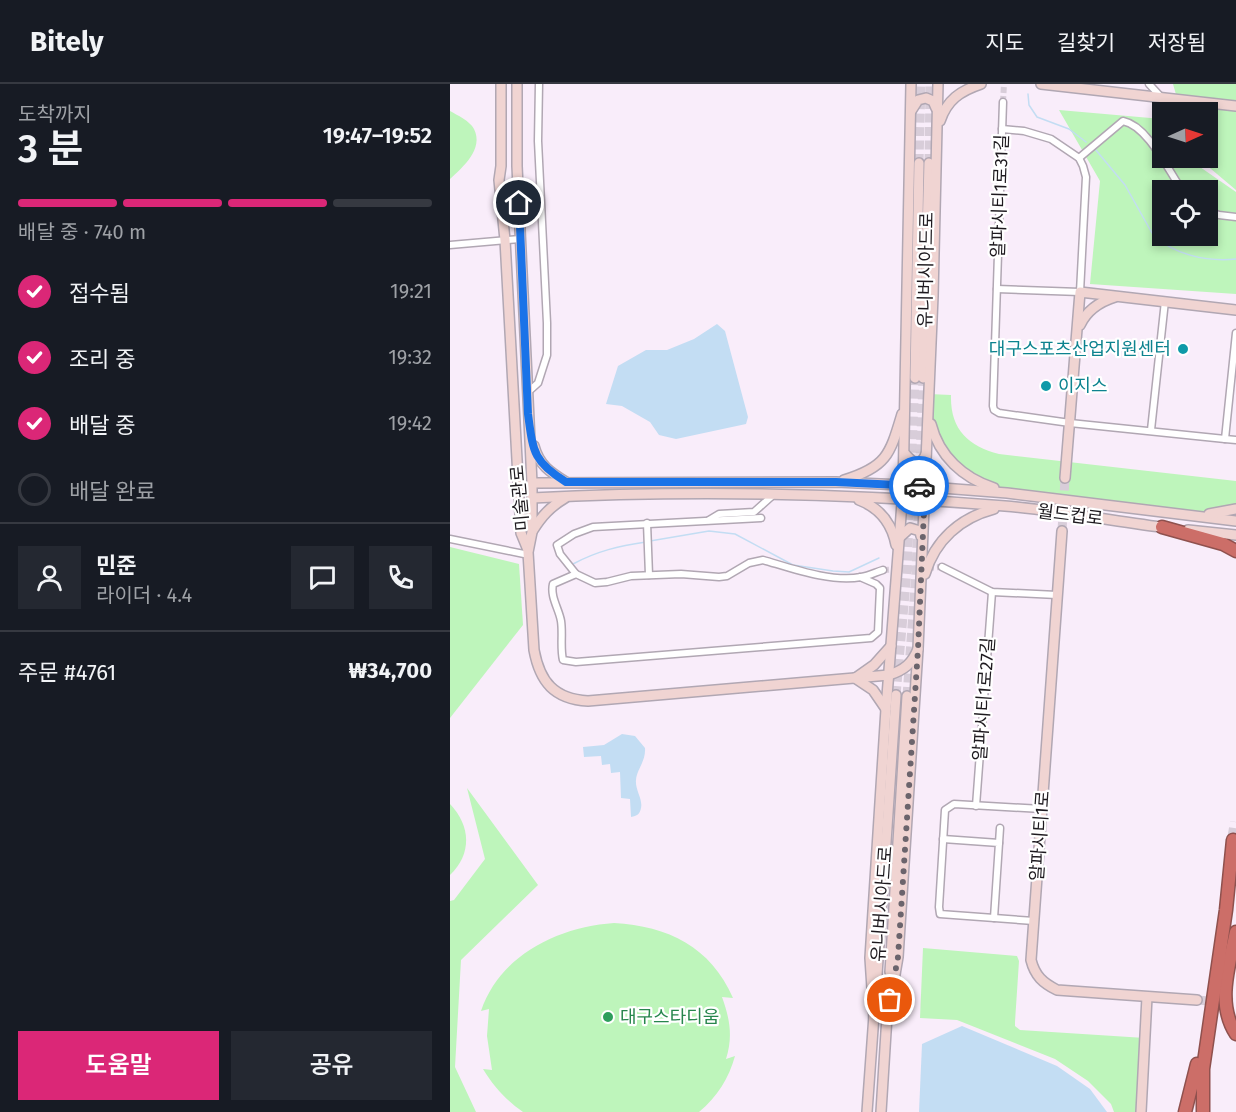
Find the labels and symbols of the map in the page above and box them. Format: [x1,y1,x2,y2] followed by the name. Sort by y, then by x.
[1152,102,1218,168] north arrow
[987,134,1013,258] street label: 알파시티1로31길
[493,177,544,228] pin
[914,212,938,328] street label: 유니버시아드로
[989,338,1171,360] place label: 대구스포츠산업지원센터
[1176,342,1190,356] marker: 대구스포츠산업지원센터
[1058,375,1108,397] place label: 이지스
[1039,379,1053,393] marker: 이지스
[889,456,949,516] courier
[506,464,534,532] street label: 미술관로
[1036,500,1104,530] street label: 월드컵로
[969,636,999,762] street label: 알파시티1로27길
[1026,790,1054,882] street label: 알파시티1로
[867,845,897,963] street label: 유니버시아드로
[864,974,915,1025] pin
[620,1006,719,1028] place label: 대구스타디움
[601,1010,615,1024] marker: 대구스타디움

